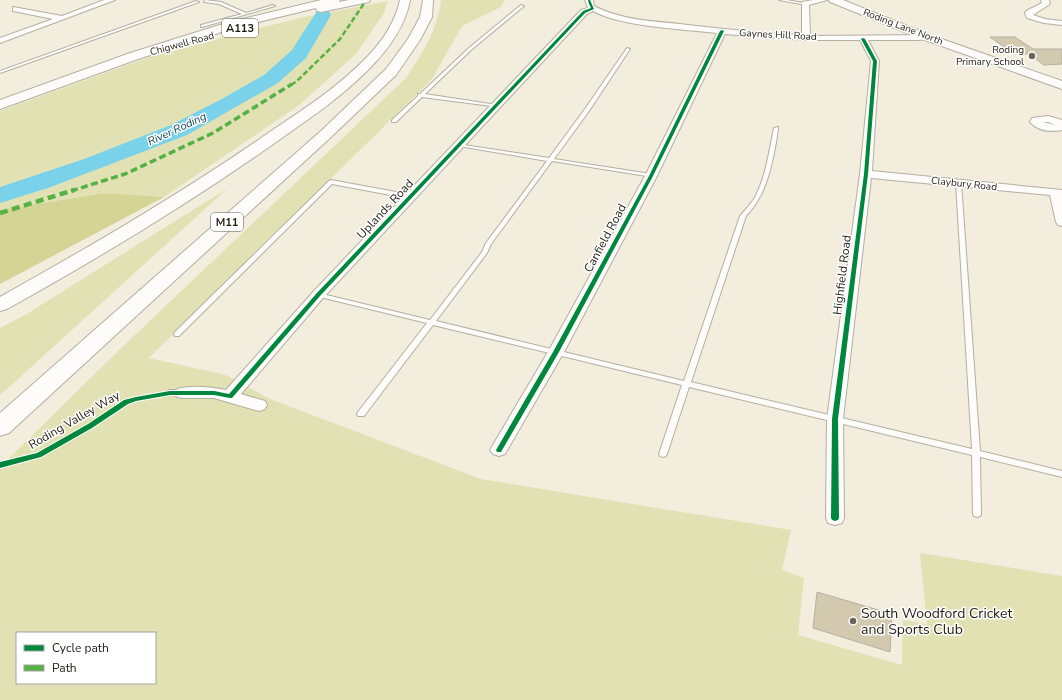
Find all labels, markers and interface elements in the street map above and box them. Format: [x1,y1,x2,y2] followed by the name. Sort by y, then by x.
[861,5,945,49] street label: Roding Lane North
[222,19,258,37] road number: A113
[739,26,817,44] street label: Gaynes Hill Road
[148,29,216,59] street label: Chigwell Road
[956,43,1024,69] place label: Roding Primary School
[1027,51,1037,61] marker: Roding Primary School
[145,109,209,149] water label: River Roding
[930,174,998,194] street label: Claybury Road
[353,176,417,242] street label: Uplands Road
[580,201,630,275] street label: Canfield Road
[211,213,243,231] road number: M11
[829,234,855,316] street label: Highfield Road
[25,387,123,453] street label: Roding Valley Way
[861,604,1012,639] place label: South Woodford Cricket and Sports Club
[848,616,858,626] marker: South Woodford Cricket and Sports Club
[16,632,156,684] legend
[52,640,109,656] text: Cycle path
[52,660,77,676] text: Path

